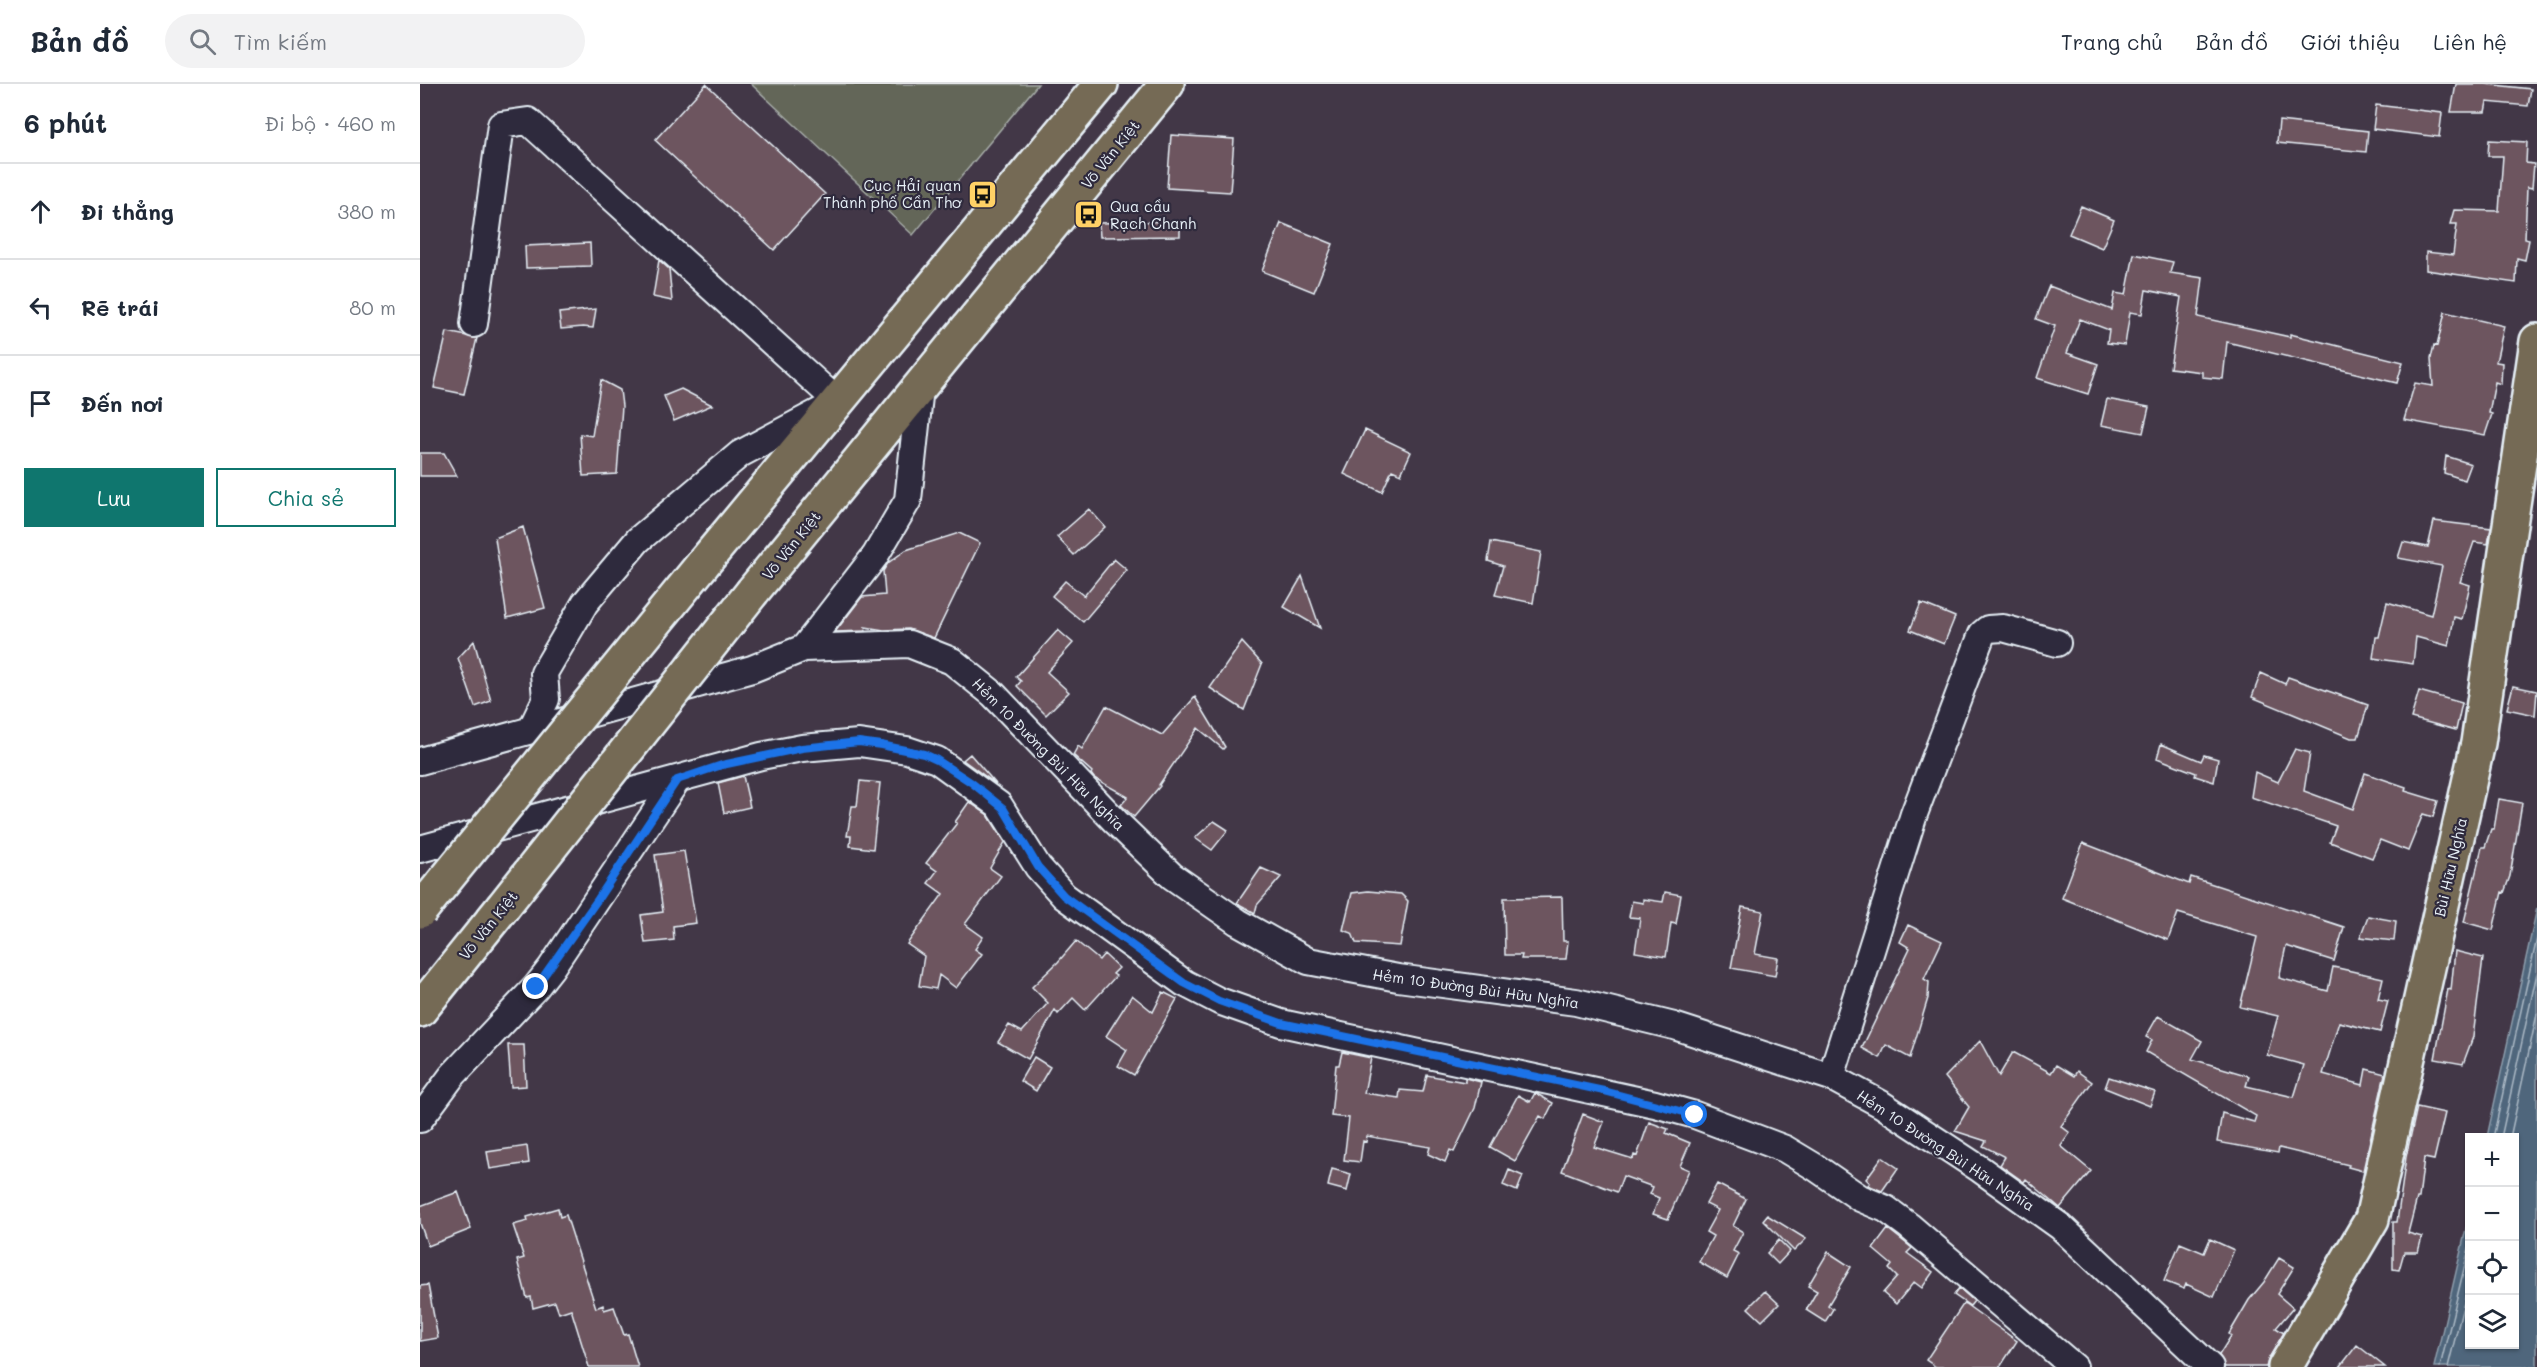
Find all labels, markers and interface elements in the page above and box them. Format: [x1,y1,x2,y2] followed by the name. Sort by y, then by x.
[165,14,585,68] search box
[30,23,129,59] text: Bản đồ
[186,25,219,58] icon: search
[234,27,327,56] text: Tìm kiếm
[2061,28,2163,55] text: Trang chủ
[2196,28,2268,55] text: Bản đồ
[2301,28,2400,55] text: Giới thiệu
[2433,28,2507,55] text: Liên hệ
[24,106,107,140] text: 6 phút
[264,110,396,136] text: Đi bộ · 460 m
[1076,115,1144,193] street label: Võ Văn Kiệt
[823,175,962,212] place label: Cục Hải quan Thành phố Cần Thơ
[966,178,998,210] bus stop icon: Cục Hải quan Thành phố Cần Thơ
[24,195,57,228] icon: ahead
[1110,196,1196,233] place label: Qua cầu Rạch Chanh
[81,197,174,226] text: Đi thẳng
[338,198,396,224] text: 380 m
[1073,199,1105,231] bus stop icon: Qua cầu Rạch Chanh
[24,291,57,324] icon: left
[81,293,159,322] text: Rẽ trái
[349,294,396,320] text: 80 m
[24,387,57,420] icon: arrive
[81,389,164,418] text: Đến nơi
[24,468,204,527] button: Lưu
[216,468,396,527] button: Chia sẻ
[757,506,825,584] street label: Võ Văn Kiệt
[968,673,1130,835] street label: Hẻm 10 Đường Bùi Hữu Nghĩa
[2429,815,2471,919] street label: Bùi Hữu Nghĩa
[454,886,522,964] street label: Võ Văn Kiệt
[1371,964,1581,1012] street label: Hẻm 10 Đường Bùi Hữu Nghĩa
[522,973,548,999] route end
[1853,1085,2039,1215] street label: Hẻm 10 Đường Bùi Hữu Nghĩa
[1681,1101,1707,1127] route start
[2465,1133,2519,1349] map controls
[2465,1133,2519,1187] button: +
[2465,1187,2519,1241] button: −
[2465,1241,2519,1295] button: locate
[2465,1295,2519,1349] button: layers

